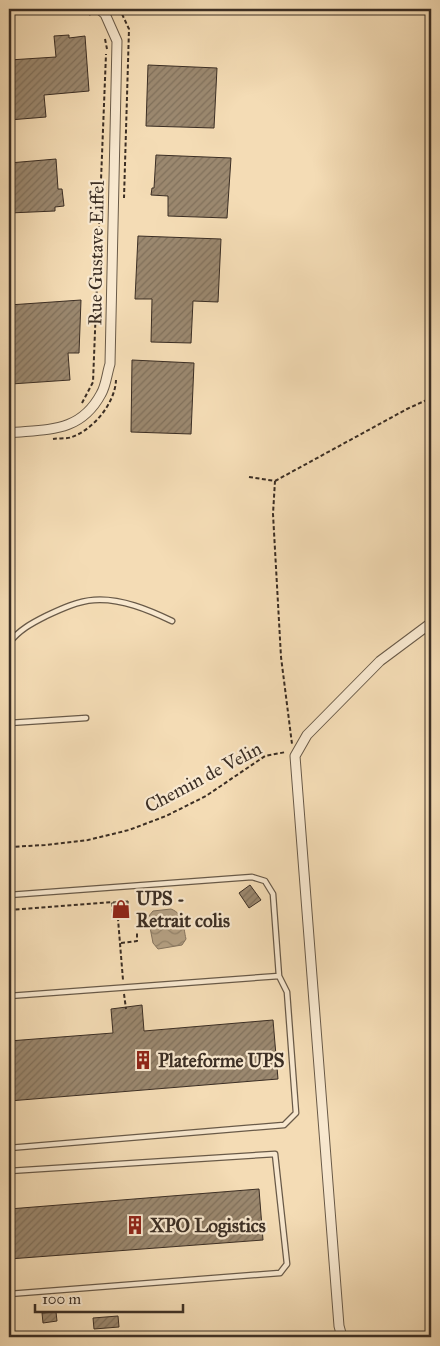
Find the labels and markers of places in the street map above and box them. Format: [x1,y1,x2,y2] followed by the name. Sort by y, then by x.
[136,887,230,932] place label: UPS - Retrait colis
[110,898,132,920] shop icon: UPS - Retrait colis
[132,1049,154,1071] building icon: Plateforme UPS
[158,1049,284,1072] place label: Plateforme UPS
[124,1214,146,1236] building icon: XPO Logistics
[149,1214,266,1238] place label: XPO Logistics

